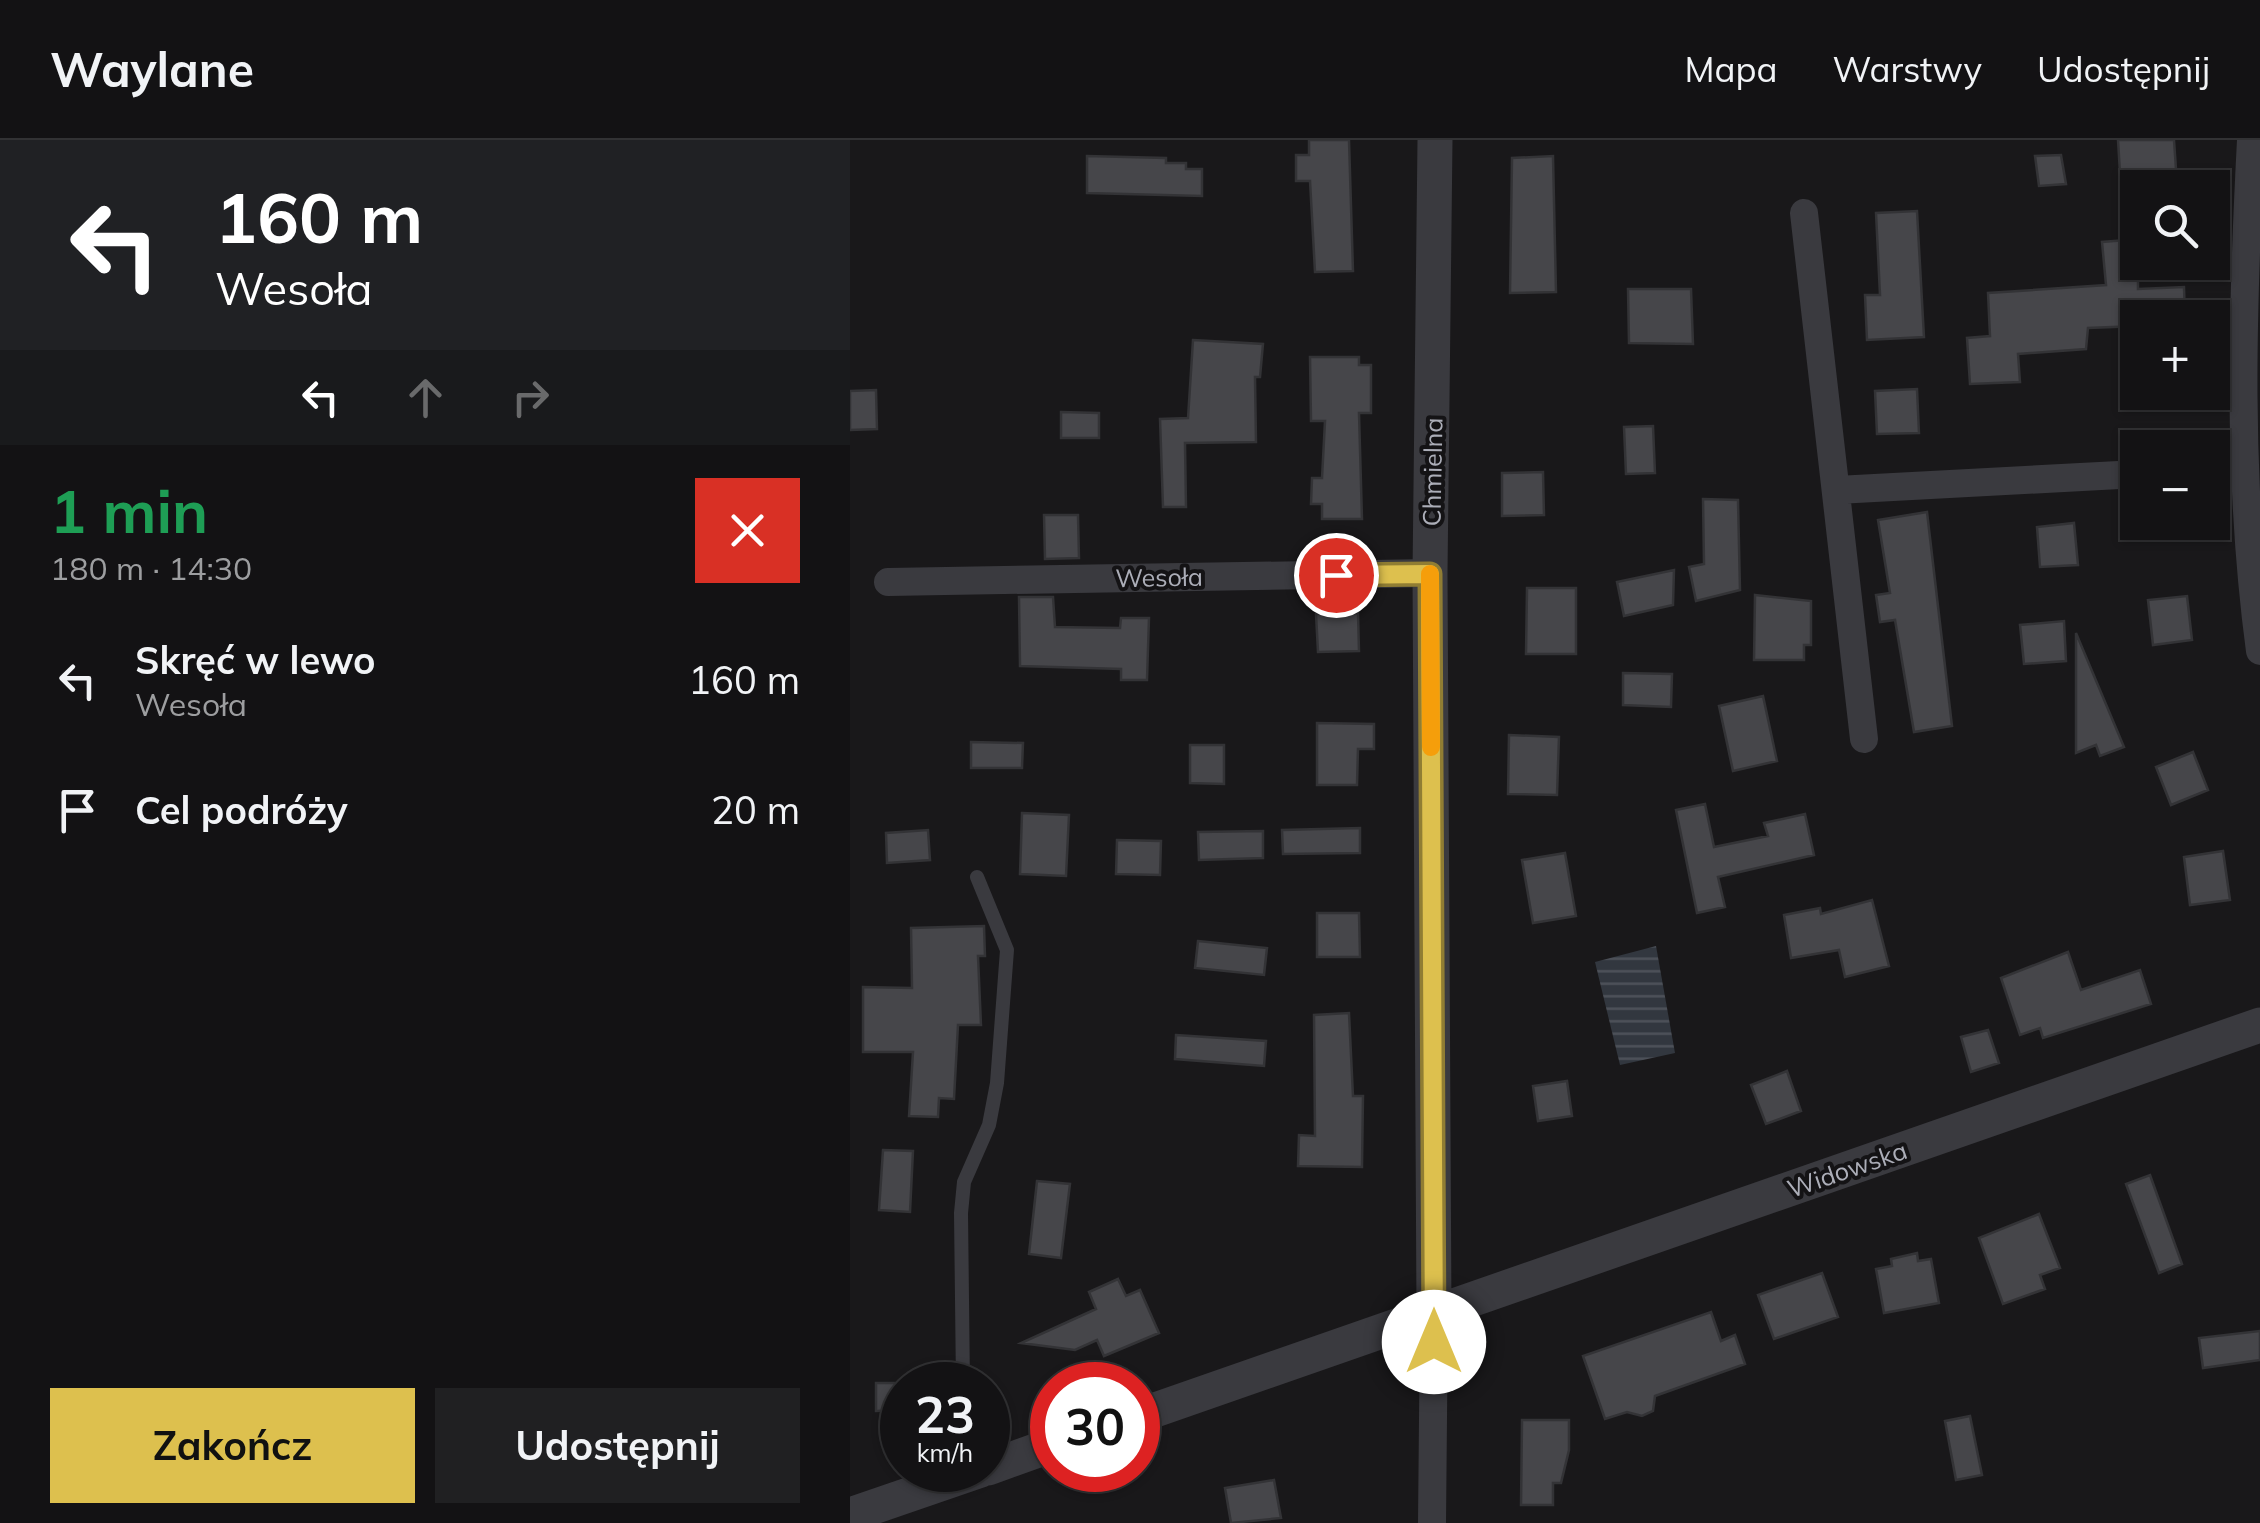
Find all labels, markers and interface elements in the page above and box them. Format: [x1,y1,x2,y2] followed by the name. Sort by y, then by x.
[50,39,254,99] text: Waylane
[1684,47,1777,91] text: Mapa
[1832,47,1982,91] text: Warstwy
[2037,47,2210,91] text: Udostępnij
[2120,170,2230,540] map controls
[2120,170,2230,280] button: search
[215,173,423,261] text: 160 m
[50,180,180,310] icon: left
[215,260,373,316] text: Wesoła
[2120,300,2230,410] button: +
[293,370,348,425] icon: left
[398,370,453,425] icon: ahead
[503,370,558,425] icon: right
[1416,417,1448,527] street label: Chmielna
[2120,430,2230,540] button: −
[50,473,208,548] text: 1 min
[695,478,800,583] button: close
[1294,533,1379,618] pin
[50,548,252,588] text: 180 m · 14:30
[1309,548,1364,603] icon: arrive
[1115,561,1203,593] street label: Wesoła
[135,636,376,684] text: Skręć w lewo
[50,653,105,708] icon: left
[688,656,800,704] text: 160 m
[135,684,247,724] text: Wesoła
[50,783,105,838] icon: arrive
[135,786,348,834] text: Cel podróży
[711,786,800,834] text: 20 m
[1783,1134,1911,1204] street label: Widowska
[1382,1290,1486,1394] position arrow
[1030,1362,1160,1492] speed limit sign: 30
[915,1383,975,1446] text: 23
[50,1388,415,1503] button: Zakończ
[435,1388,800,1503] button: Udostępnij
[917,1437,973,1468] text: km/h

